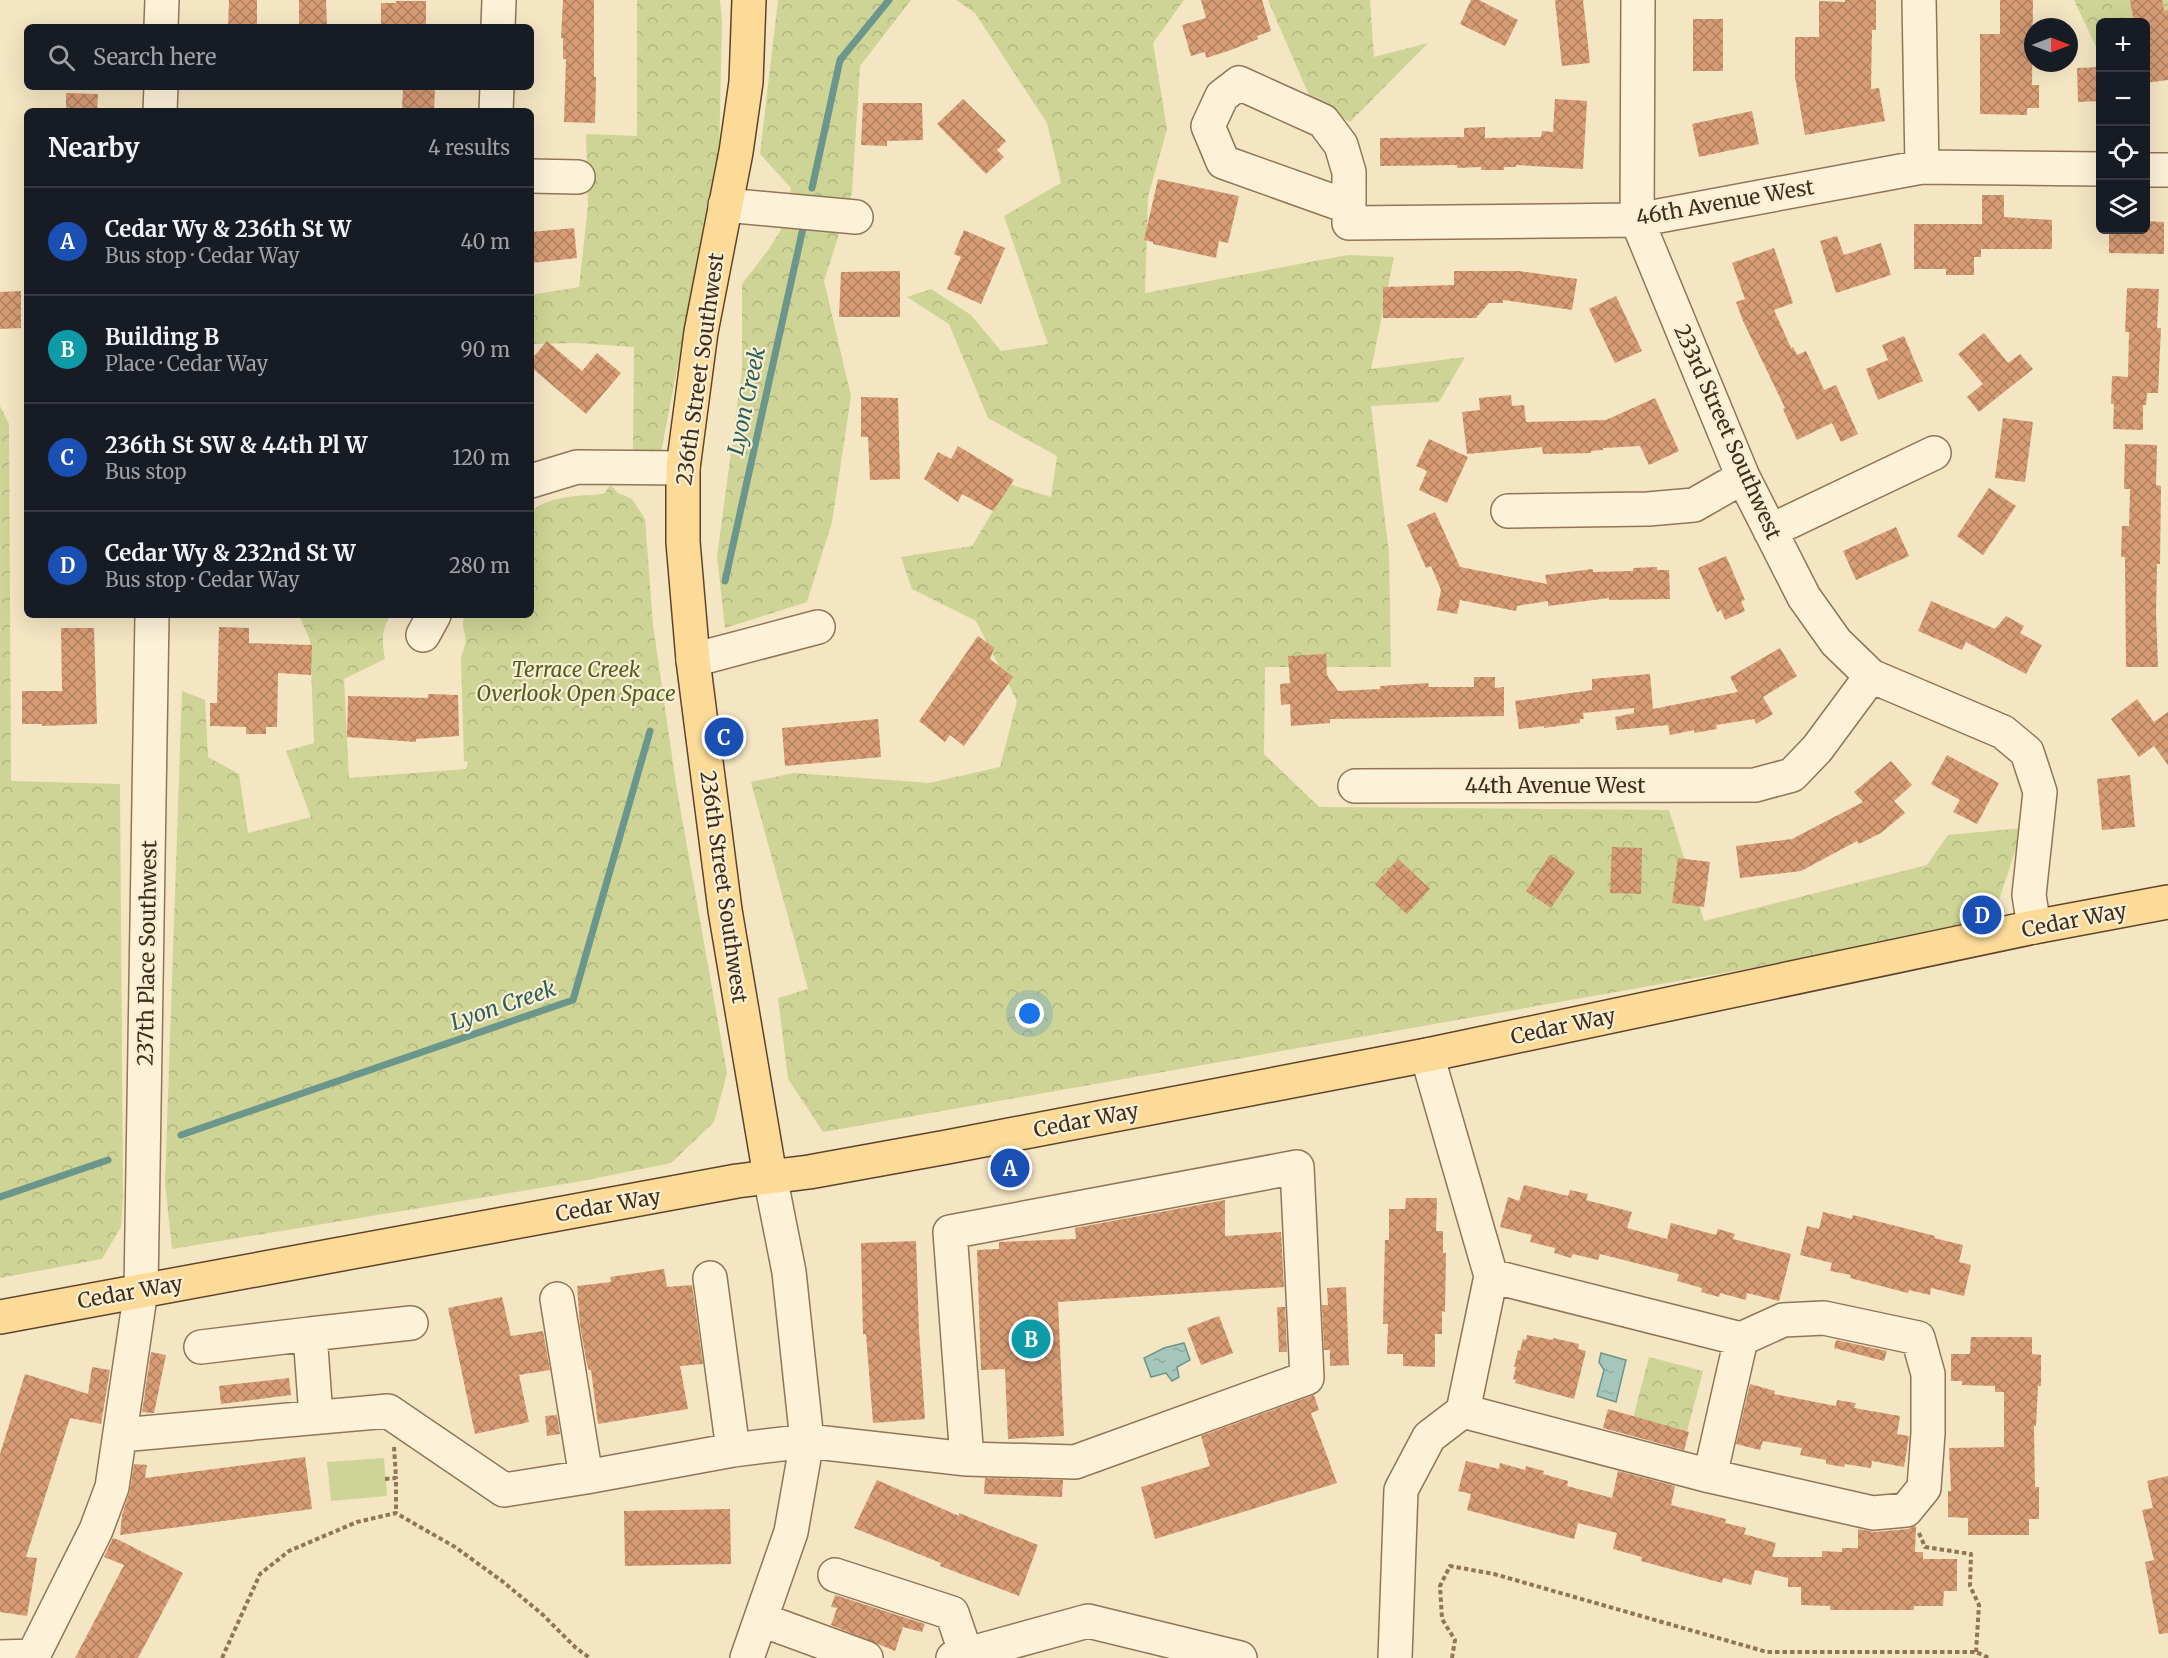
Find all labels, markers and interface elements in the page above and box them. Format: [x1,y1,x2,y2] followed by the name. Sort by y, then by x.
[2024,18,2078,72] north arrow
[2096,18,2150,234] map controls
[2096,18,2150,72] button: +
[24,24,534,90] search box
[45,41,78,74] icon: search
[93,43,216,71] text: Search here
[2096,72,2150,126] button: −
[2096,126,2150,180] button: locate
[48,131,140,164] text: Nearby
[428,135,510,160] text: 4 results
[1634,173,1816,231] street label: 46th Avenue West
[2096,180,2150,234] button: layers
[105,215,351,243] text: Cedar Wy & 236th St W
[60,229,75,254] text: A
[460,229,510,254] text: 40 m
[105,243,300,268] text: Bus stop · Cedar Way
[670,251,730,487] street label: 236th Street Southwest
[1668,320,1788,544] street label: 233rd Street Southwest
[105,323,219,351] text: Building B
[61,337,74,362] text: B
[460,337,510,362] text: 90 m
[721,344,771,458] water label: Lyon Creek
[105,351,268,376] text: Place · Cedar Way
[105,431,367,459] text: 236th St SW & 44th Pl W
[61,445,74,470] text: C
[452,445,510,470] text: 120 m
[105,459,187,484] text: Bus stop
[105,539,356,567] text: Cedar Wy & 232nd St W
[60,553,75,578] text: D
[449,553,510,578] text: 280 m
[105,567,300,592] text: Bus stop · Cedar Way
[476,656,676,707] park label: Terrace Creek Overlook Open Space
[704,714,744,760] pin: C
[694,769,754,1005] street label: 236th Street Southwest
[1465,772,1645,799] street label: 44th Avenue West
[132,840,162,1066] street label: 237th Place Southwest
[1962,892,2002,938] pin: D
[2019,896,2130,943] street label: Cedar Way
[447,974,559,1036] water label: Lyon Creek
[1015,999,1044,1028] your location
[1508,1002,1619,1050] street label: Cedar Way
[1031,1096,1142,1143] street label: Cedar Way
[990,1146,1030,1190] pin: A
[553,1182,664,1228] street label: Cedar Way
[75,1269,186,1315] street label: Cedar Way
[1012,1316,1050,1362] pin: B

